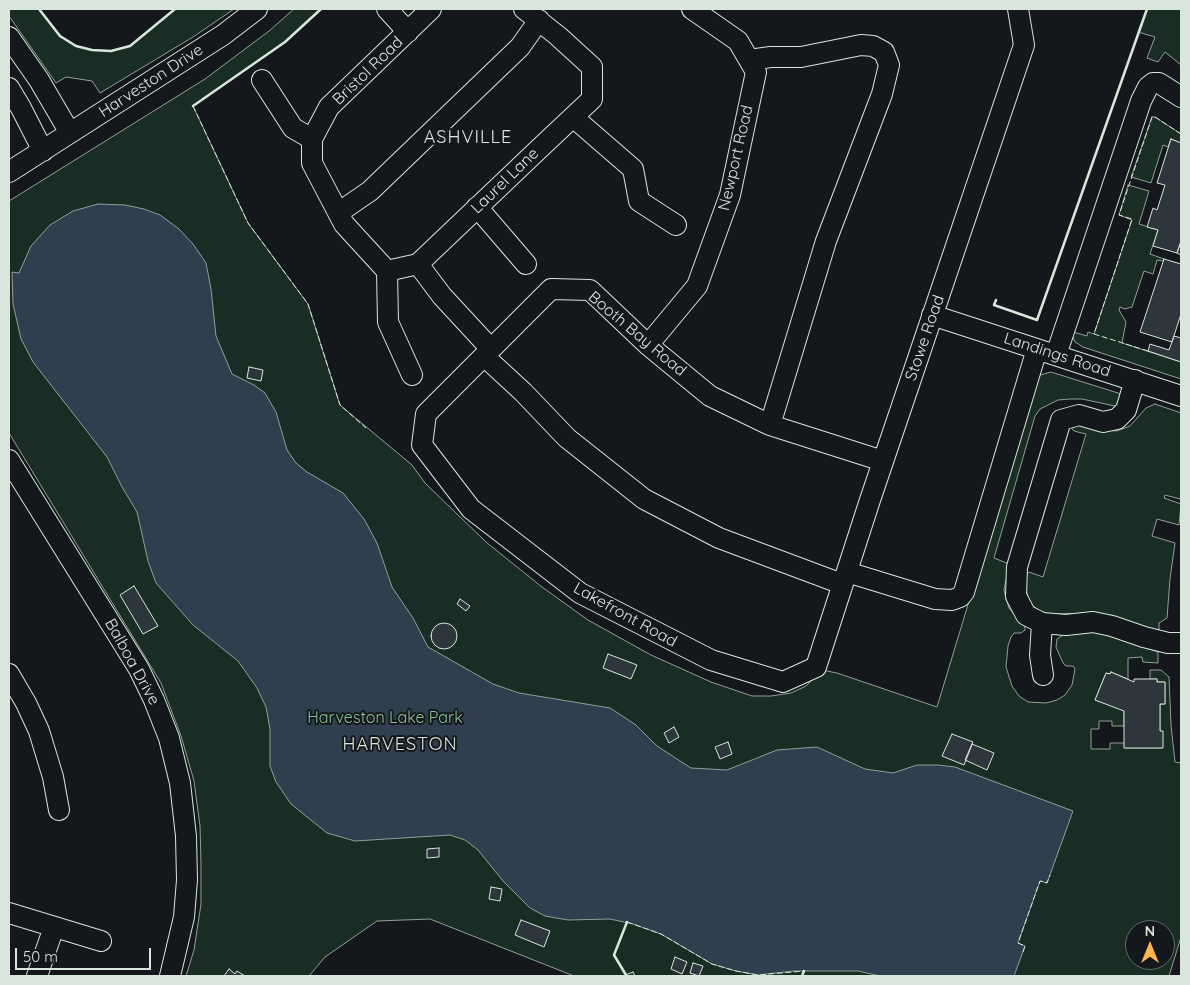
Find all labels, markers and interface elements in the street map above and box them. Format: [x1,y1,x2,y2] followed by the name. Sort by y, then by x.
[329,33,407,109] street label: Bristol Road
[95,40,207,122] street label: Harveston Drive
[715,103,757,213] street label: Newport Road
[423,127,513,149] district label: ASHVILLE
[467,144,543,218] street label: Laurel Lane
[584,287,690,381] street label: Booth Bay Road
[901,293,949,383] street label: Stowe Road
[1001,329,1113,381] street label: Landings Road
[570,579,680,651] street label: Lakefront Road
[100,615,164,709] street label: Balboa Drive
[307,708,463,728] park label: Harveston Lake Park
[341,734,459,756] district label: HARVESTON
[1125,920,1175,970] north arrow
[1145,922,1155,940] text: N
[18,938,154,970] scale bar
[23,947,58,966] text: 50 m

